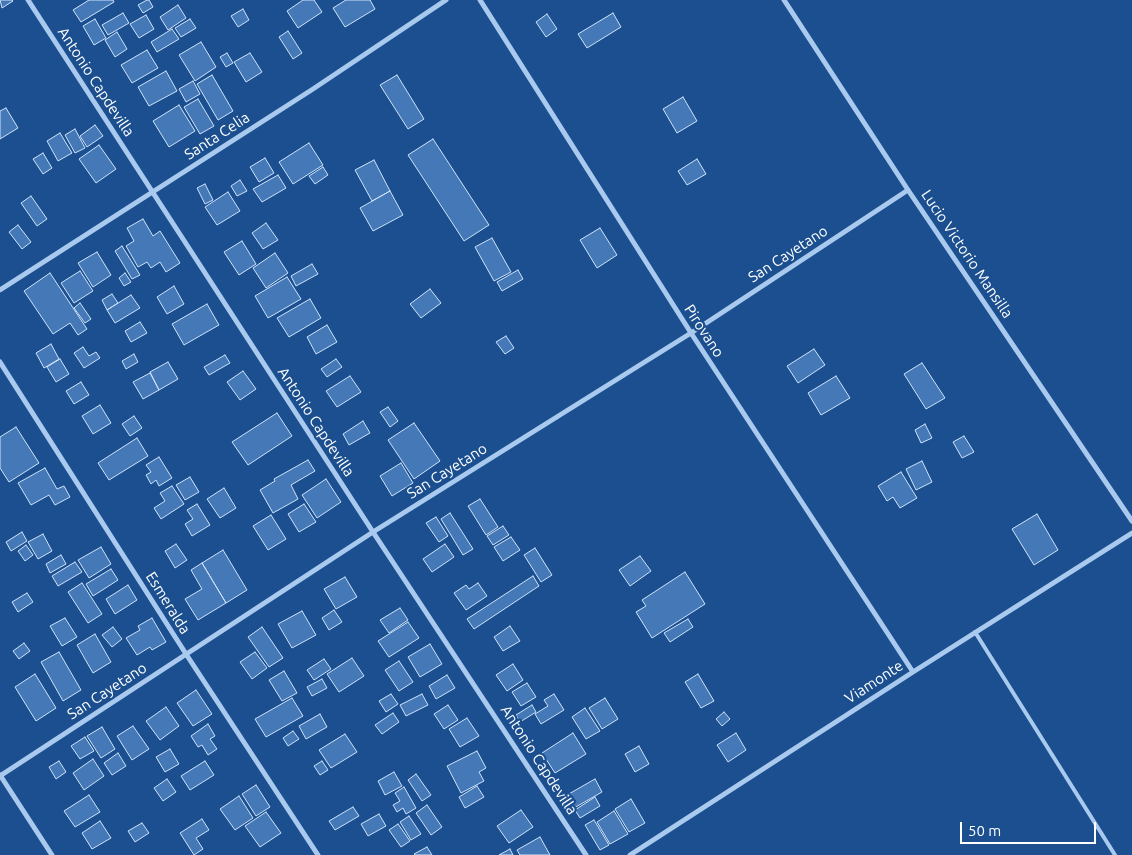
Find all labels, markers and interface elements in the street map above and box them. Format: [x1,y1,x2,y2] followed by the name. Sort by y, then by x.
[54,24,138,140] street label: Antonio Capdevilla
[181,108,253,164] street label: Santa Celia
[917,186,1017,322] street label: Lucio Victorio Mansilla
[745,222,831,286] street label: San Cayetano
[680,301,728,361] street label: Pirovano
[274,364,358,480] street label: Antonio Capdevilla
[404,439,490,503] street label: San Cayetano
[142,569,194,637] street label: Esmeralda
[842,657,906,707] street label: Viamonte
[64,659,150,723] street label: San Cayetano
[497,702,581,818] street label: Antonio Capdevilla
[962,812,1098,844] scale bar
[968,822,1001,839] text: 50 m

